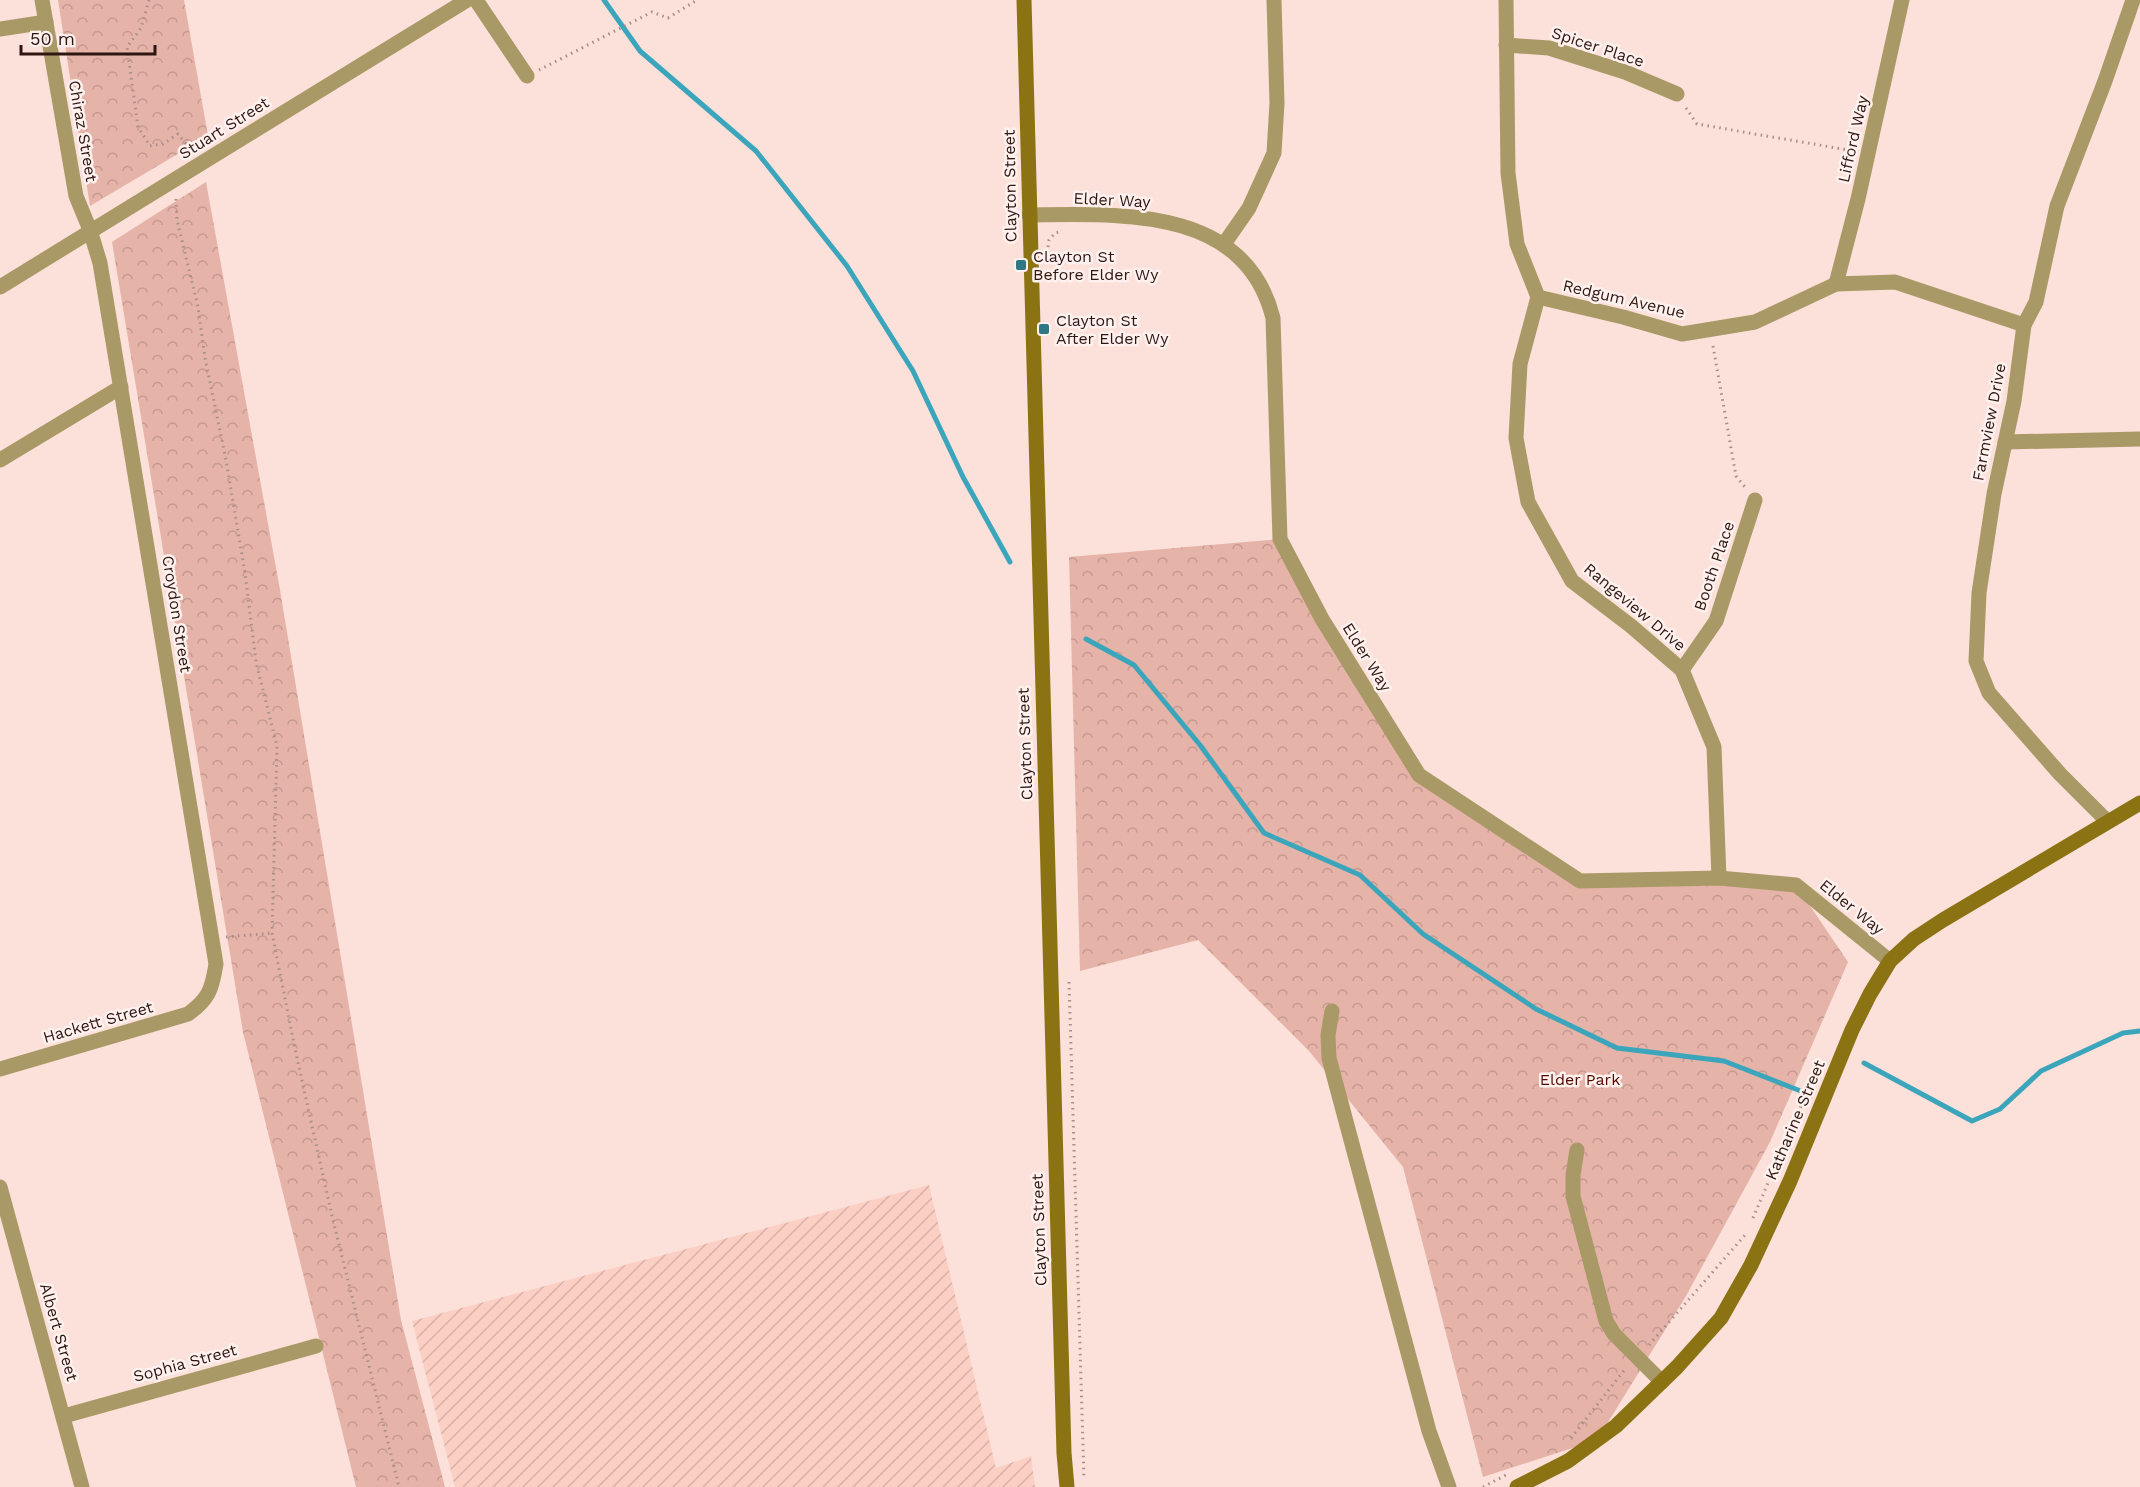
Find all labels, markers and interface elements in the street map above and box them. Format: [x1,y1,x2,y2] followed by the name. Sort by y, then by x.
[21,18,154,56] scale bar
[1549,23,1647,71] street label: Spicer Place
[30,28,75,49] text: 50 m
[65,79,101,183] street label: Chiraz Street
[176,93,273,163] street label: Stuart Street
[1834,93,1872,184] street label: Lifford Way
[1000,129,1020,242] street label: Clayton Street
[1073,188,1152,212] street label: Elder Way
[1033,247,1159,284] place label: Clayton St Before Elder Wy
[1014,258,1028,272] marker: Clayton St Before Elder Wy
[1561,276,1687,322] street label: Redgum Avenue
[1056,311,1169,348] place label: Clayton St After Elder Wy
[1037,322,1051,336] marker: Clayton St After Elder Wy
[1968,362,2010,482] street label: Farmview Drive
[1690,519,1738,613] street label: Booth Place
[158,554,196,674] street label: Croydon Street
[1580,559,1690,655] street label: Rangeview Drive
[1338,619,1396,695] street label: Elder Way
[1014,687,1036,801] street label: Clayton Street
[1816,875,1889,939] street label: Elder Way
[41,997,155,1047] street label: Hackett Street
[1761,1057,1829,1183] street label: Katharine Street
[1540,1070,1620,1089] park label: Elder Park
[1028,1173,1050,1287] street label: Clayton Street
[36,1281,82,1383] street label: Albert Street
[131,1340,239,1386] street label: Sophia Street

